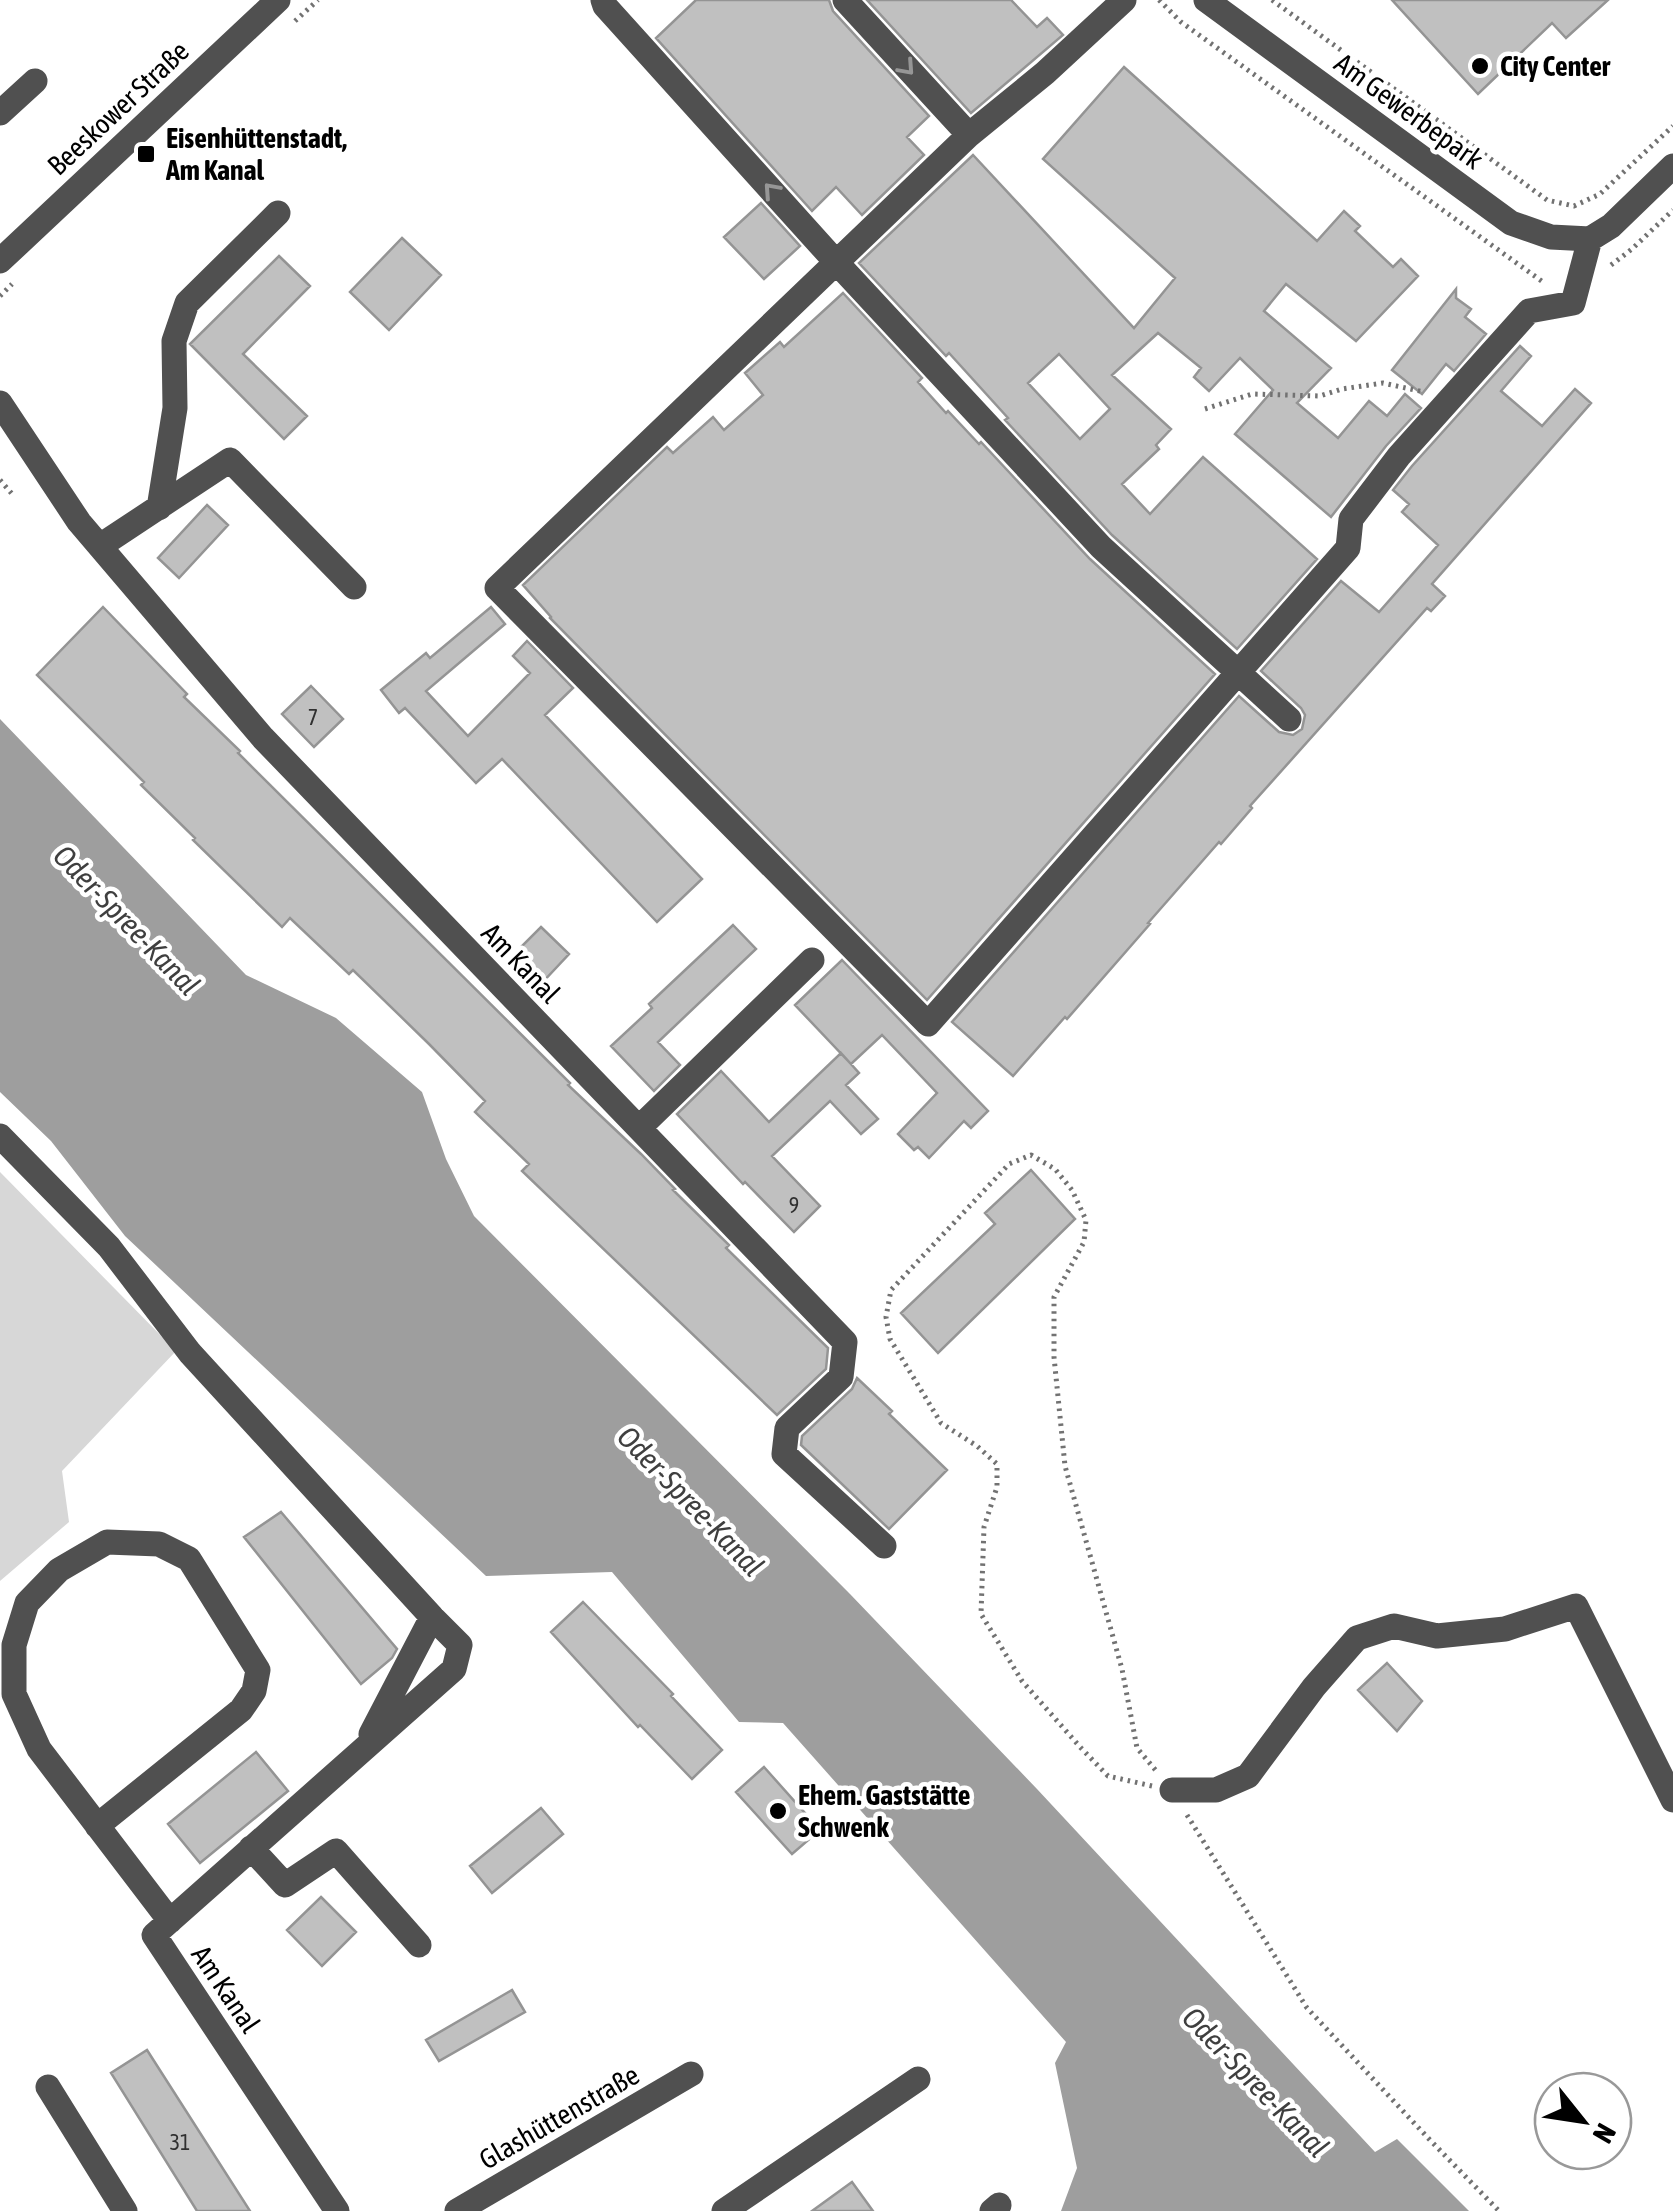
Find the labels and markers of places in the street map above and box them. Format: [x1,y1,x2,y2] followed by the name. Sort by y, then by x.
[1500,50,1611,82] place label: City Center
[1469,55,1491,77] marker: City Center
[165,122,347,186] place label: Eisenhüttenstadt, Am Kanal
[135,143,157,165] marker: Eisenhüttenstadt, Am Kanal
[798,1779,971,1843] place label: Ehem. Gaststätte Schwenk
[767,1800,789,1822] marker: Ehem. Gaststätte Schwenk

